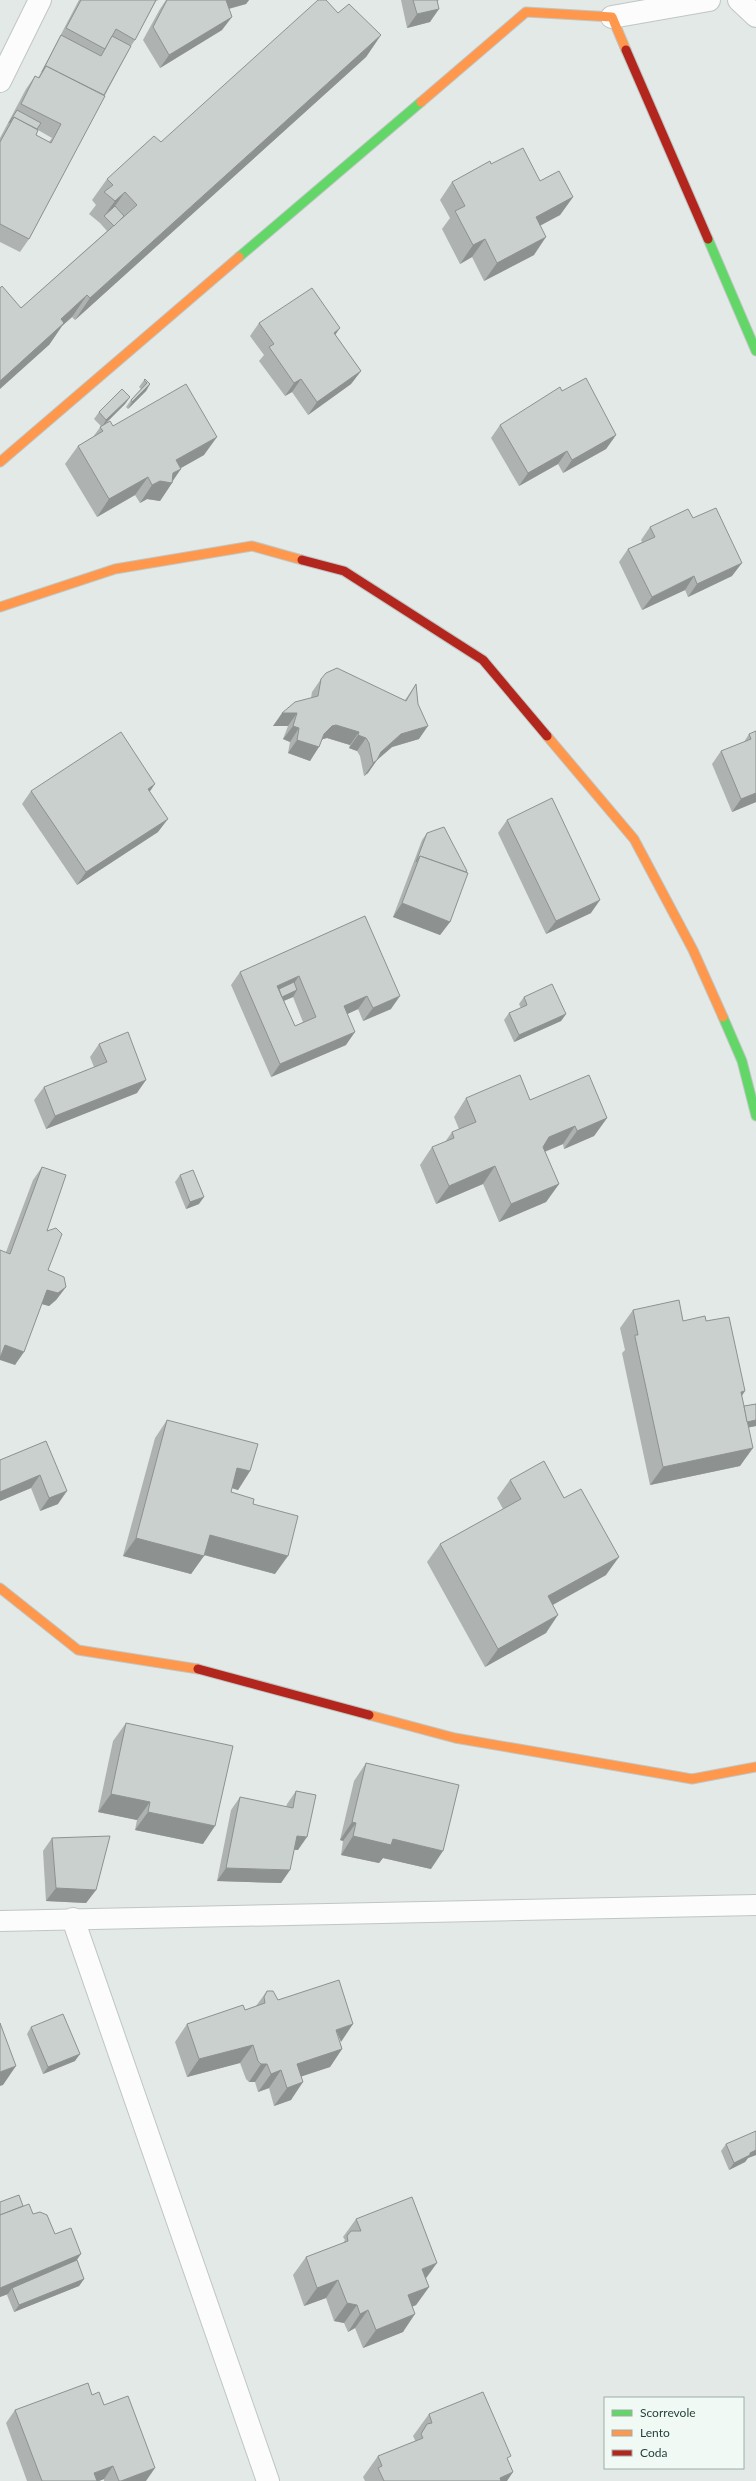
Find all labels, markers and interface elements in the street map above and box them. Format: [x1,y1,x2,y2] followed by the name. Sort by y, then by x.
[604,2397,744,2469] legend
[640,2405,696,2420] text: Scorrevole
[640,2425,670,2440] text: Lento
[640,2445,667,2460] text: Coda

